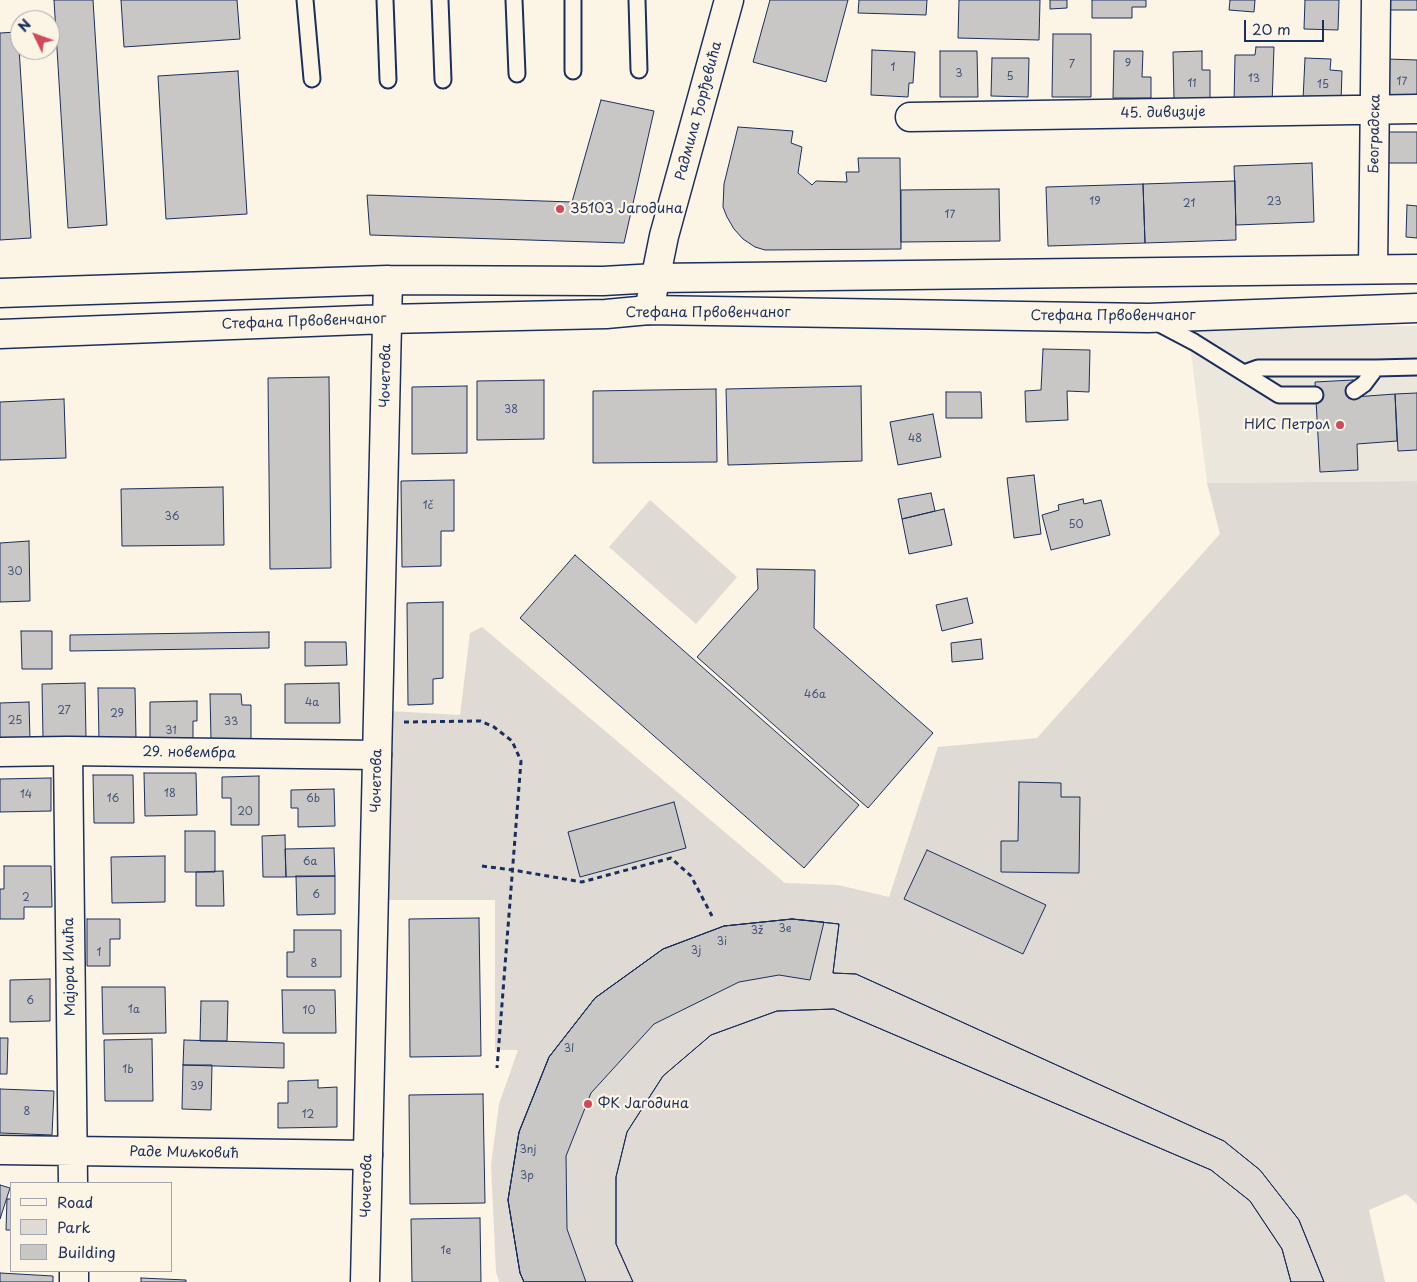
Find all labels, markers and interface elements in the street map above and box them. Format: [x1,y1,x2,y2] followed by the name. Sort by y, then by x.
[10,10,60,60] north arrow
[1247,10,1327,42] scale bar
[13,14,36,36] text: N
[1252,17,1291,40] text: 20 m
[672,40,726,182] street label: Радмила Ђорђевића
[1125,57,1131,71] house number: 9
[1069,58,1075,72] house number: 7
[891,61,895,75] house number: 1
[955,67,963,81] house number: 3
[1006,70,1014,84] house number: 5
[1248,72,1260,86] house number: 13
[1397,75,1407,89] house number: 17
[1187,77,1197,91] house number: 11
[1317,78,1329,92] house number: 15
[1366,94,1384,174] street label: Београдска
[1120,104,1206,122] street label: 45. дивизије
[1089,195,1101,209] house number: 19
[1267,195,1281,209] house number: 23
[1183,197,1195,211] house number: 21
[570,201,683,217] place label: 35103 Јагодина
[554,203,566,215] marker: 35103 Јагодина
[945,208,955,222] house number: 17
[626,305,790,321] street label: Стефана Првовенчаног
[1031,308,1195,324] street label: Стефана Првовенчаног
[221,311,387,333] street label: Стефана Првовенчаног
[377,344,395,408] street label: Чочетова
[504,403,518,417] house number: 38
[1244,417,1330,433] place label: НИС Петрол
[1334,419,1346,431] marker: НИС Петрол
[908,432,922,446] house number: 48
[423,499,433,513] house number: 1č
[165,510,179,524] house number: 36
[1068,518,1084,532] house number: 50
[7,565,23,579] house number: 30
[804,688,826,702] house number: 46a
[305,696,319,710] house number: 4a
[57,704,71,718] house number: 27
[110,707,124,721] house number: 29
[8,714,22,728] house number: 25
[224,715,238,729] house number: 33
[165,724,177,738] house number: 31
[142,744,236,762] street label: 29. новембра
[368,749,386,813] street label: Чочетова
[164,787,176,801] house number: 18
[20,788,32,802] house number: 14
[107,792,119,806] house number: 16
[306,792,320,806] house number: 6b
[237,805,253,819] house number: 20
[303,855,317,869] house number: 6a
[312,888,320,902] house number: 6
[22,891,30,905] house number: 2
[61,917,79,1017] street label: Мајора Илића
[778,922,792,936] house number: 3e
[751,924,763,938] house number: 3ž
[717,935,727,949] house number: 3i
[691,944,701,958] house number: 3j
[97,946,101,960] house number: 1
[311,957,317,971] house number: 8
[26,994,34,1008] house number: 6
[128,1003,140,1017] house number: 1a
[303,1004,315,1018] house number: 10
[564,1042,574,1056] house number: 3l
[122,1063,134,1077] house number: 1b
[190,1080,204,1094] house number: 39
[598,1096,689,1112] place label: ФК Јагодина
[582,1098,594,1110] marker: ФК Јагодина
[24,1105,30,1119] house number: 8
[302,1108,314,1122] house number: 12
[519,1143,537,1157] house number: 3nj
[129,1144,239,1162] street label: Раде Миљковић
[358,1154,376,1218] street label: Чочетова
[520,1169,534,1183] house number: 3p
[10,1182,172,1272] legend
[57,1190,93,1213] text: Road
[57,1215,91,1238] text: Park
[57,1240,116,1263] text: Building
[441,1244,451,1258] house number: 1e

